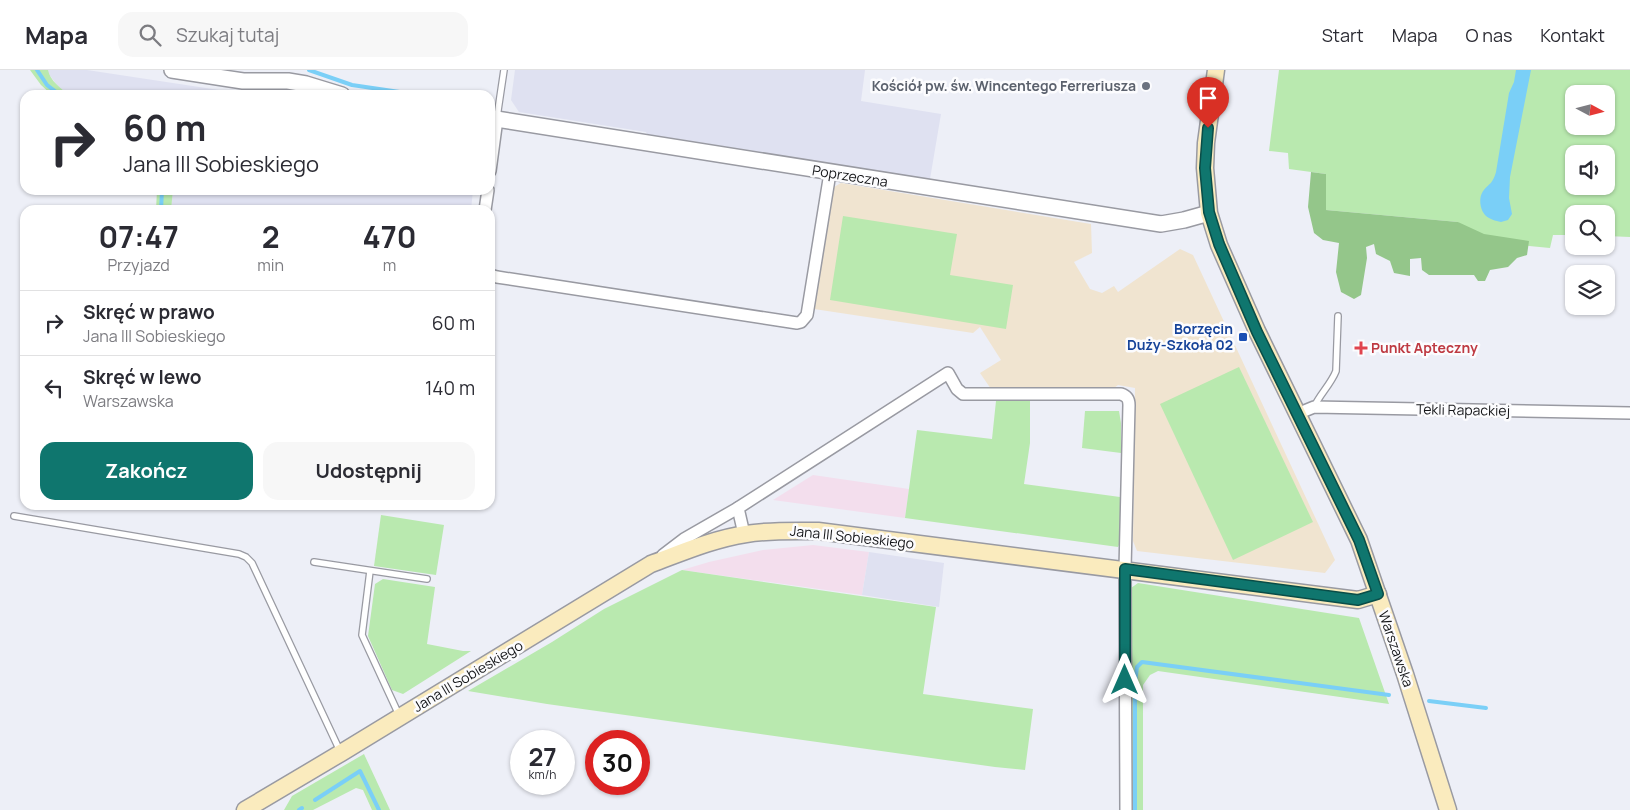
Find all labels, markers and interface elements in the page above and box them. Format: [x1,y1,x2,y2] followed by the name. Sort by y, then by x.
[118,12,468,57] search box
[25,18,88,51] text: Mapa
[136,21,164,49] icon: search
[176,22,279,48] text: Szukaj tutaj
[1322,23,1364,47] text: Start
[1392,23,1438,47] text: Mapa
[1466,23,1512,47] text: O nas
[1540,23,1605,47] text: Kontakt
[872,76,1136,95] place label: Kościół pw. św. Wincentego Ferreriusza
[1187,77,1229,128] pin
[1140,80,1152,92] marker: Kościół pw. św. Wincentego Ferreriusza
[1194,84,1222,112] icon: arrive
[1565,85,1615,135] north arrow
[1565,85,1615,315] map controls
[123,104,206,152] text: 60 m
[40,110,105,175] icon: right
[1565,145,1615,195] button: sound
[123,149,319,179] text: Jana III Sobieskiego
[811,160,889,191] street label: Poprzeczna
[1565,205,1615,255] button: search
[98,216,179,257] text: 07:47
[262,216,280,257] text: 2
[363,216,417,257] text: 470
[107,254,170,276] text: Przyjazd
[257,254,284,276] text: min
[383,254,396,276] text: m
[1565,265,1615,315] button: layers
[83,299,215,325] text: Skręć w prawo
[40,309,68,337] icon: right
[432,310,475,336] text: 60 m
[1127,319,1233,354] place label: Borzęcin Duży-Szkoła 02
[83,325,226,347] text: Jana III Sobieskiego
[1237,331,1249,343] marker: Borzęcin Duży-Szkoła 02
[1371,338,1478,357] place label: Punkt Apteczny
[1355,342,1367,354] marker: Punkt Apteczny
[83,364,202,390] text: Skręć w lewo
[40,374,68,402] icon: left
[425,375,475,401] text: 140 m
[83,390,174,412] text: Warszawska
[1416,399,1510,420] street label: Tekli Rapackiej
[40,442,253,500] button: Zakończ
[263,442,475,500] button: Udostępnij
[789,521,915,552] street label: Jana III Sobieskiego
[1375,608,1418,689] street label: Warszawska
[409,635,526,716] street label: Jana III Sobieskiego
[1098,653,1150,705] position arrow
[585,730,650,795] speed limit sign: 30
[528,739,557,774] text: 27
[529,766,556,783] text: km/h

